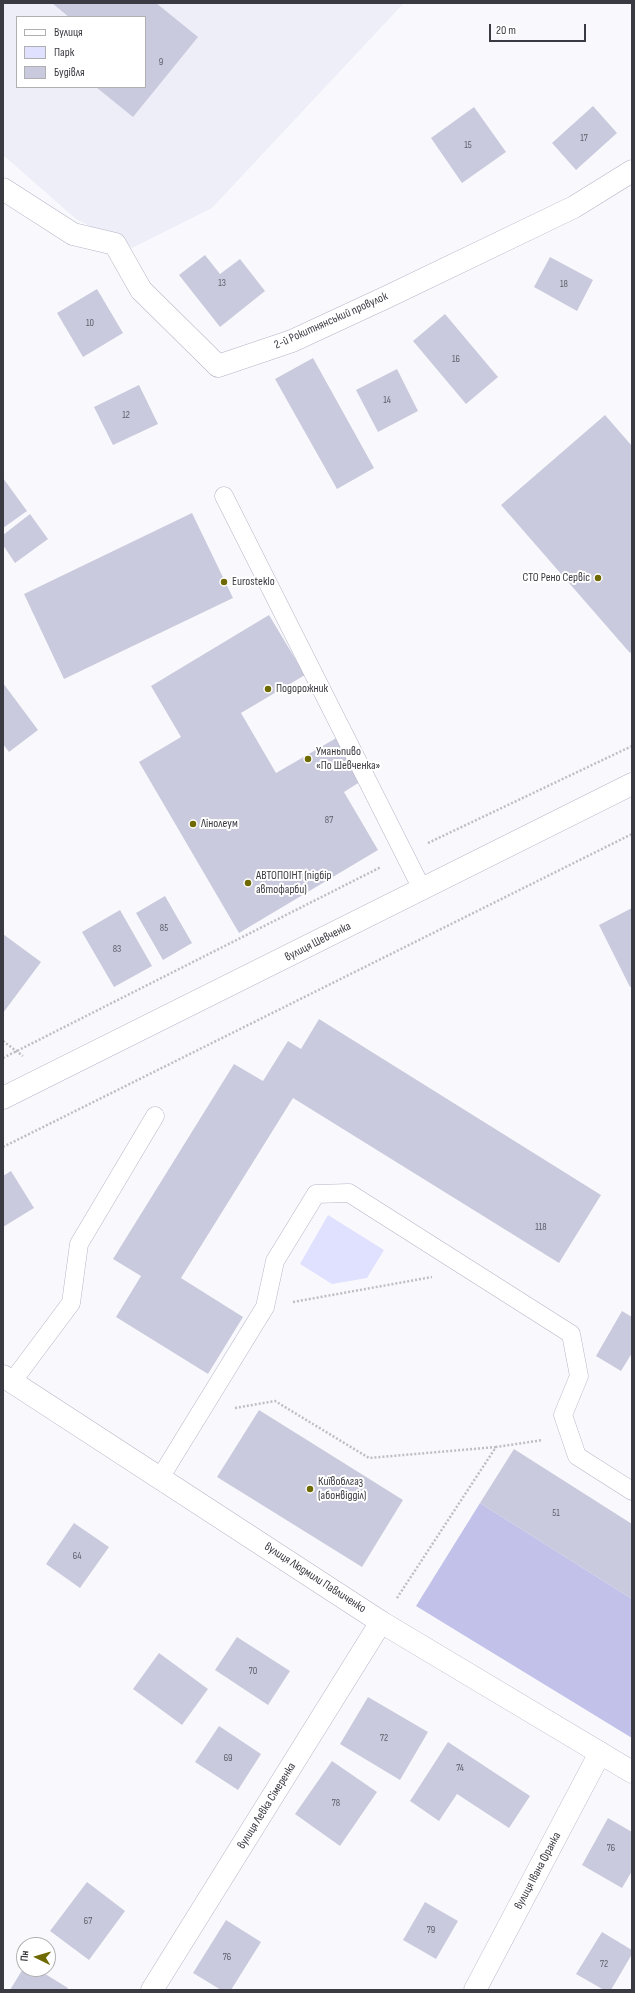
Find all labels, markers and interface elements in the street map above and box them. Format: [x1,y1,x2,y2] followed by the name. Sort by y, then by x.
[16,16,146,88] legend
[491,16,588,42] scale bar
[496,23,516,38] text: 20 m
[54,25,83,40] text: Вулиця
[54,45,74,60] text: Парк
[159,56,163,68] house number: 9
[54,65,85,80] text: Будівля
[580,132,588,144] house number: 17
[464,139,472,151] house number: 15
[218,277,226,289] house number: 13
[560,278,568,290] house number: 18
[272,289,390,353] street label: 2-й Рокитнянський провулок
[86,317,94,329] house number: 10
[452,353,460,365] house number: 16
[383,394,391,406] house number: 14
[122,409,130,421] house number: 12
[522,571,590,585] place label: СТО Рено Сервіс
[593,573,603,583] marker: СТО Рено Сервіс
[232,575,275,589] place label: Eurosteklo
[219,577,229,587] marker: Eurosteklo
[276,682,328,696] place label: Подорожник
[263,684,273,694] marker: Подорожник
[316,745,380,773] place label: Уманьпиво «По Шевченка»
[303,754,313,764] marker: Уманьпиво «По Шевченка»
[325,814,333,826] house number: 87
[201,817,238,831] place label: Лінолеум
[188,819,198,829] marker: Лінолеум
[256,869,331,897] place label: АВТОПОІНТ (підбір автофарби)
[243,878,253,888] marker: АВТОПОІНТ (підбір автофарби)
[283,919,353,965] street label: вулиця Шевченка
[160,922,168,934] house number: 85
[113,943,121,955] house number: 83
[535,1221,547,1233] house number: 118
[318,1475,366,1503] place label: Київоблгаз (абонвідділ)
[305,1484,315,1494] marker: Київоблгаз (абонвідділ)
[552,1507,560,1519] house number: 51
[262,1540,368,1616] street label: вулиця Людмили Павличенко
[73,1550,81,1562] house number: 64
[249,1665,257,1677] house number: 70
[380,1732,388,1744] house number: 72
[224,1752,232,1764] house number: 69
[235,1760,299,1852] street label: вулиця Левка Сімеренка
[456,1762,464,1774] house number: 74
[332,1797,340,1809] house number: 78
[512,1830,564,1912] street label: вулиця Івана Франка
[607,1842,615,1854] house number: 76
[84,1915,92,1927] house number: 67
[427,1924,435,1936] house number: 79
[16,1937,56,1977] north arrow
[18,1950,31,1962] text: Пн
[223,1951,231,1963] house number: 76
[600,1958,608,1970] house number: 72

